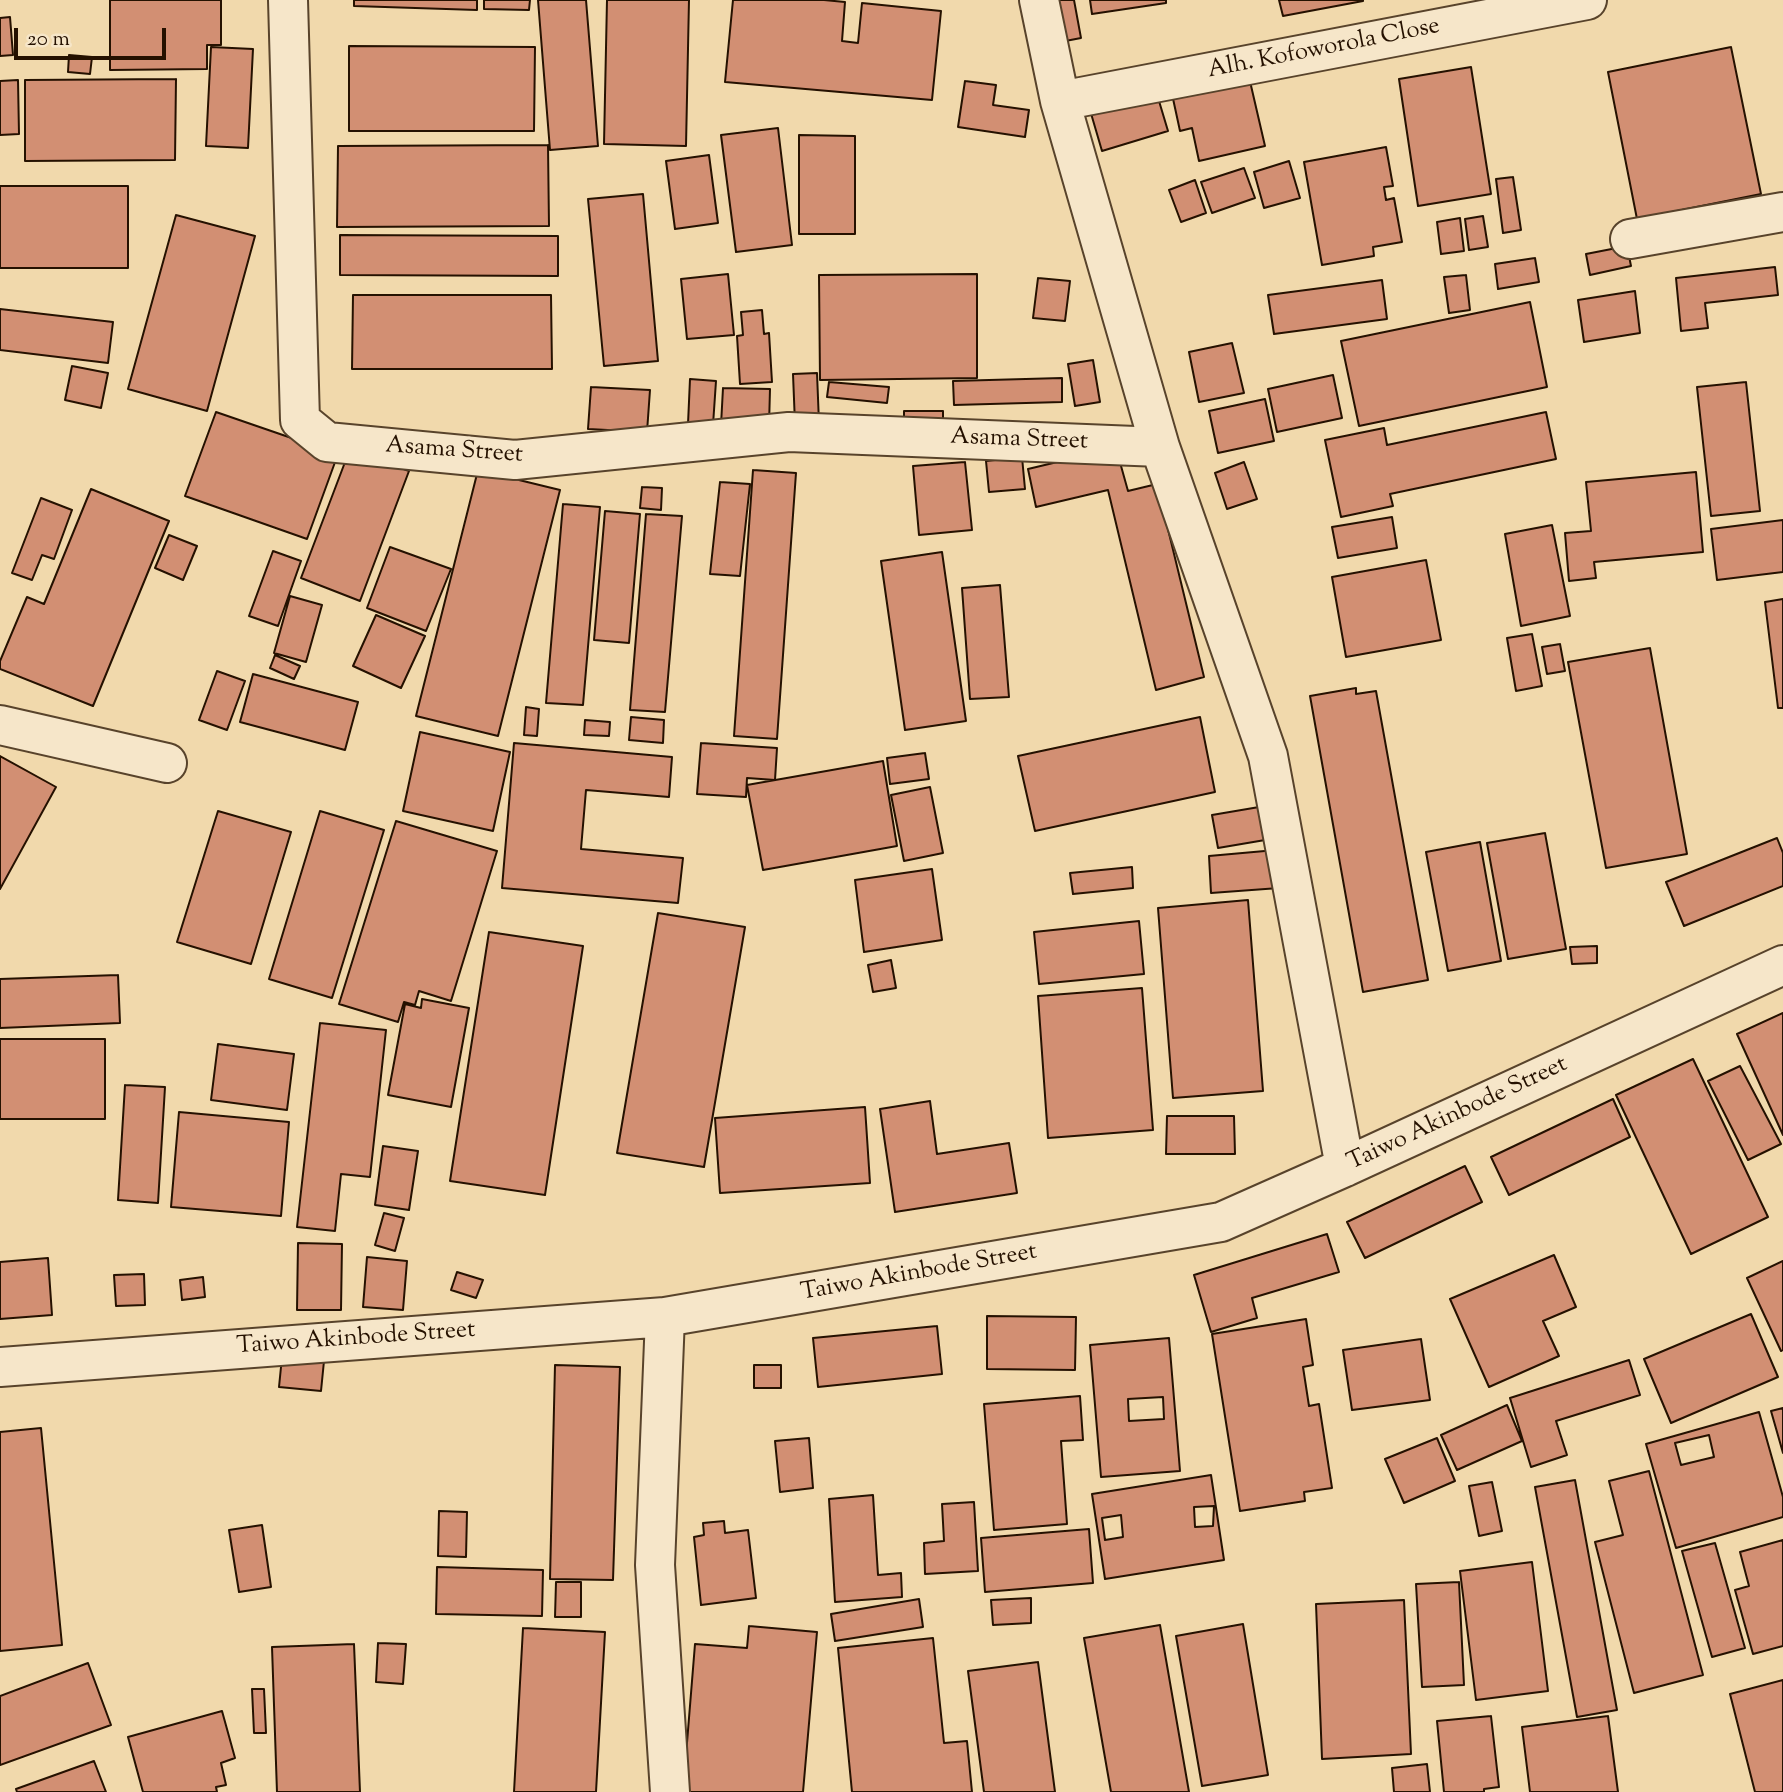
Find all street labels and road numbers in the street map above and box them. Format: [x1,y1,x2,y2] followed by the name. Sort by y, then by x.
[1205,13,1443,87] street label: Alh. Kofoworola Close
[950,424,1088,458] street label: Asama Street
[384,433,524,471] street label: Asama Street
[1344,1051,1572,1179] street label: Taiwo Akinbode Street
[799,1239,1039,1309] street label: Taiwo Akinbode Street
[236,1317,476,1363] street label: Taiwo Akinbode Street

